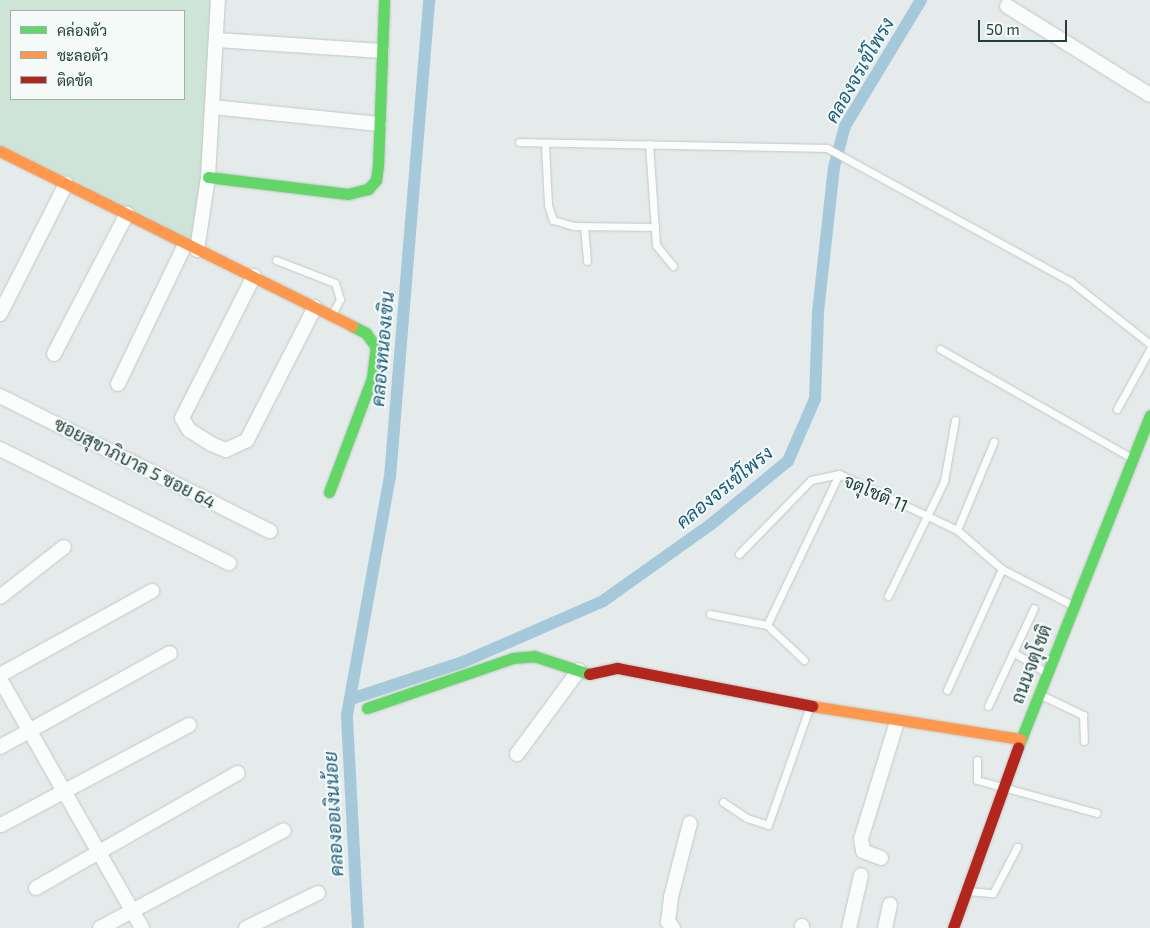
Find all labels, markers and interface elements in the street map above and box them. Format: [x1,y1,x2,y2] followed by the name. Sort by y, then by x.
[10,10,185,100] legend
[980,10,1069,42] scale bar
[820,13,898,127] water label: คลองจรเข้โพรง
[986,20,1020,38] text: 50 m
[57,21,107,39] text: คล่องตัว
[57,46,108,64] text: ชะลอตัว
[57,71,93,89] text: ติดขัด
[366,290,398,408] water label: คลองหนองเขิน
[50,413,220,513] street label: ซอยสุขาภิบาล 5 ซอย 64
[671,441,777,533] water label: คลองจรเข้โพรง
[841,469,911,517] street label: จตุโชติ 11
[1006,621,1056,707] street label: ถนนจตุโชติ
[318,751,348,877] water label: คลองออเงินน้อย

